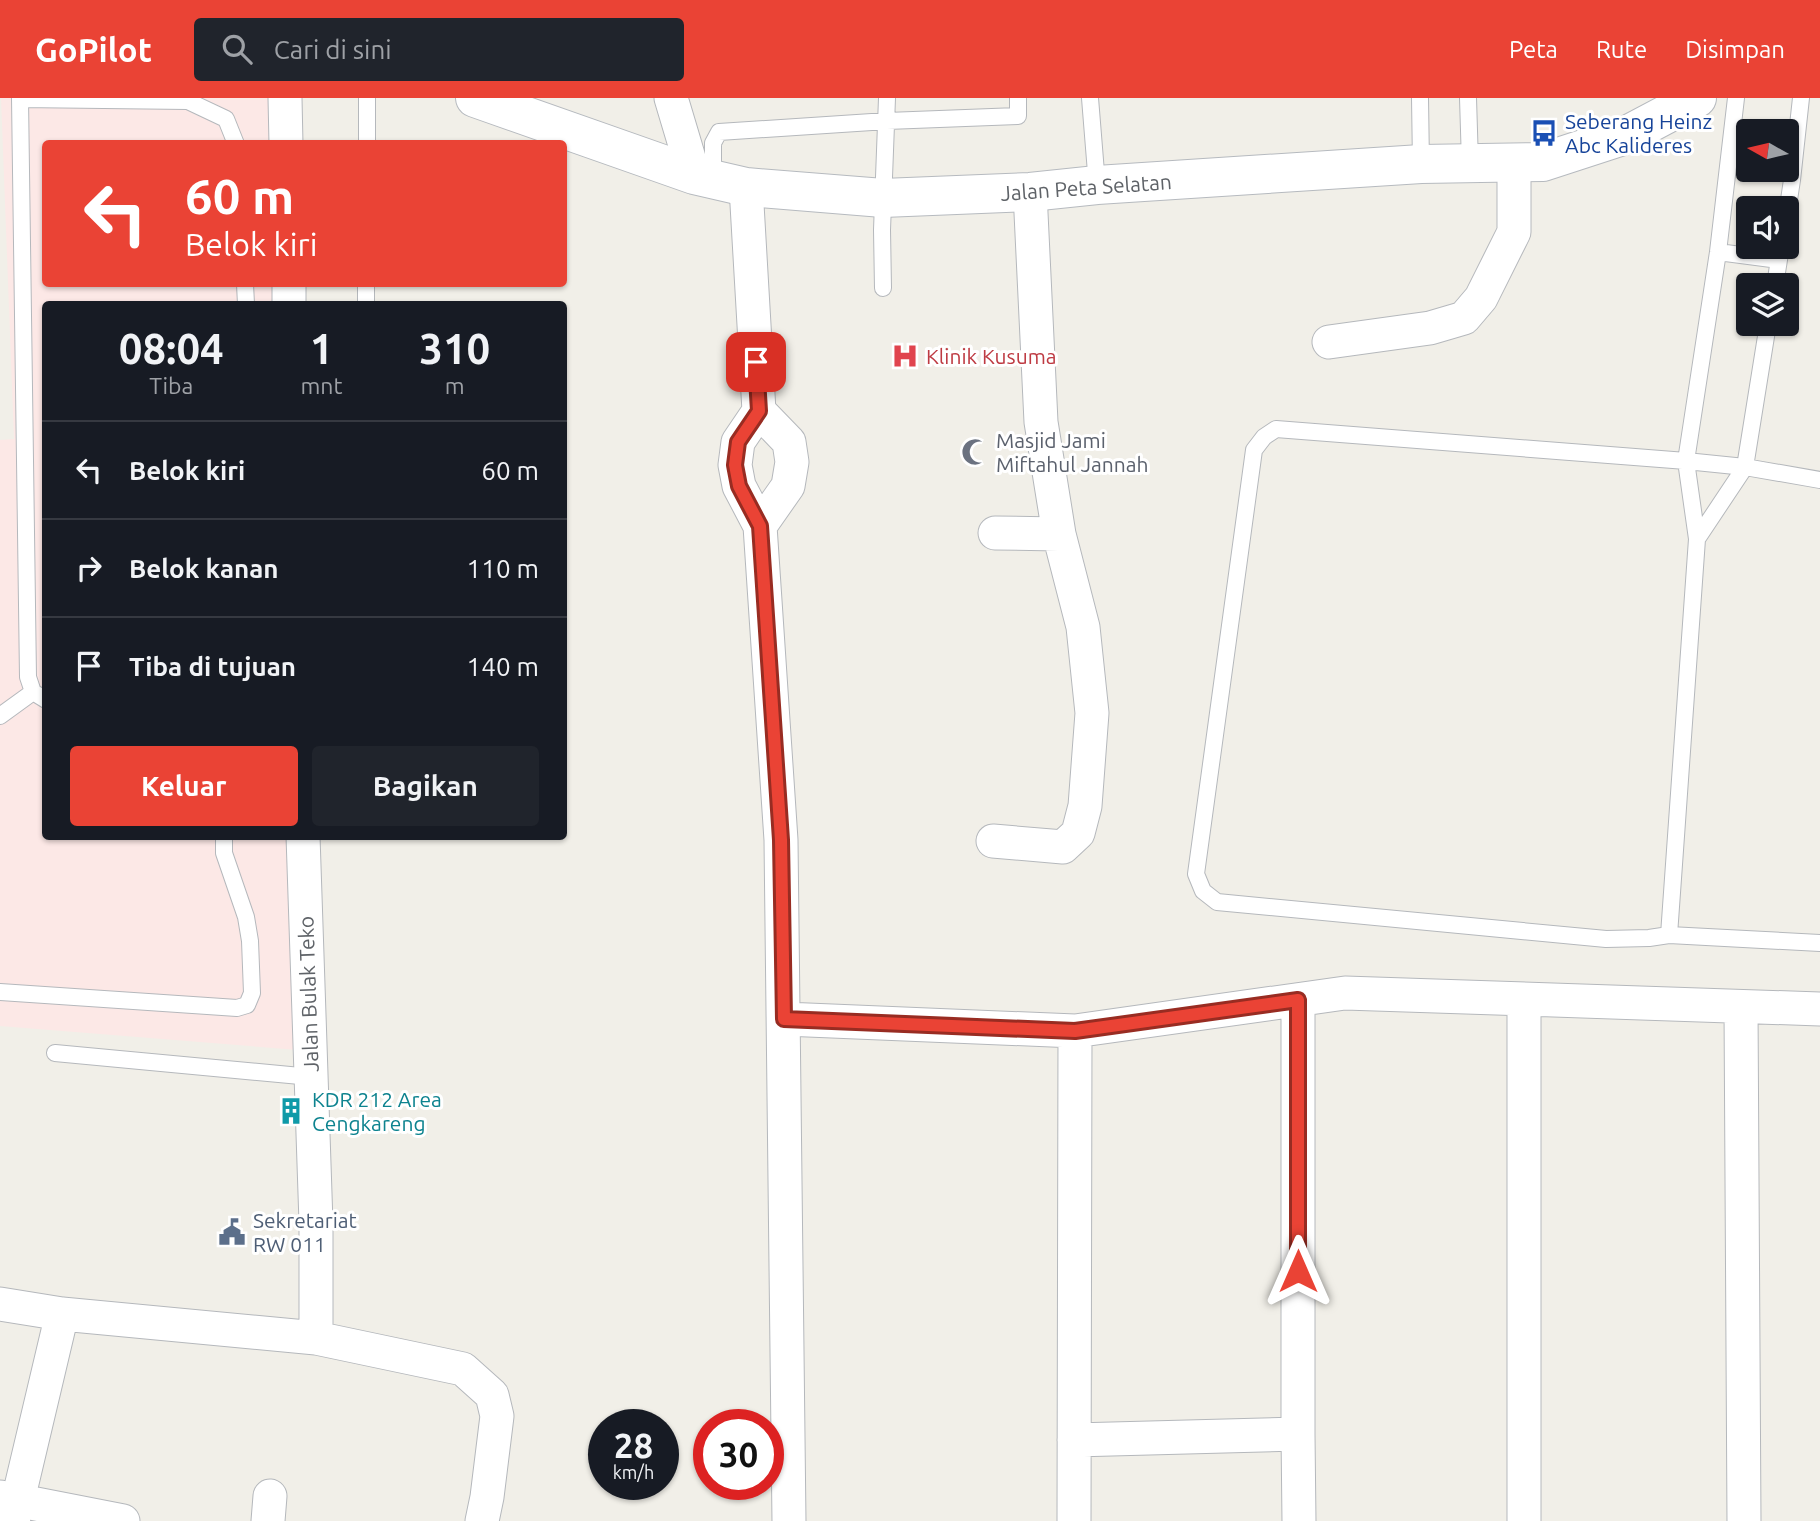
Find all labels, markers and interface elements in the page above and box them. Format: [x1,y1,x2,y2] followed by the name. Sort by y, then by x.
[194,18,684,81] search box
[218,30,256,68] icon: search
[35,31,152,68] text: GoPilot
[274,35,392,64] text: Cari di sini
[1509,36,1558,63] text: Peta
[1596,36,1647,63] text: Rute
[1685,36,1785,63] text: Disimpan
[1565,109,1712,157] place label: Seberang Heinz Abc Kalideres
[1529,118,1559,148] bus stop icon: Seberang Heinz Abc Kalideres
[1736,119,1799,182] north arrow
[1736,119,1799,336] map controls
[70,168,161,259] icon: left
[185,168,294,223] text: 60 m
[999,169,1173,205] street label: Jalan Peta Selatan
[1736,196,1799,259] button: sound
[185,226,317,262] text: Belok kiri
[1736,273,1799,336] button: layers
[119,325,224,372] text: 08:04
[310,325,333,372] text: 1
[419,325,490,372] text: 310
[726,332,786,392] pin
[890,341,920,371] hospital icon: Klinik Kusuma
[737,343,775,381] icon: arrive
[926,344,1057,368] place label: Klinik Kusuma
[149,373,193,398] text: Tiba
[300,373,343,398] text: mnt
[445,373,465,398] text: m
[996,428,1149,476] place label: Masjid Jami Miftahul Jannah
[960,437,990,467] mosque icon: Masjid Jami Miftahul Jannah
[70,451,108,489] icon: left
[129,456,245,485] text: Belok kiri
[481,456,539,485] text: 60 m
[70,549,108,587] icon: right
[129,554,279,583] text: Belok kanan
[467,554,539,583] text: 110 m
[70,647,108,685] icon: arrive
[129,652,296,681] text: Tiba di tujuan
[467,652,539,681] text: 140 m
[70,746,298,826] button: Keluar
[312,746,539,826] button: Bagikan
[293,916,323,1072] street label: Jalan Bulak Teko
[312,1087,442,1135] place label: KDR 212 Area Cengkareng
[276,1096,306,1126] building icon: KDR 212 Area Cengkareng
[253,1208,357,1256] place label: Sekretariat RW 011
[217,1217,247,1247] public building icon: Sekretariat RW 011
[1261,1234,1335,1308] position arrow
[693,1409,784,1500] speed limit sign: 30
[614,1425,653,1465] text: 28
[613,1462,654,1482] text: km/h

